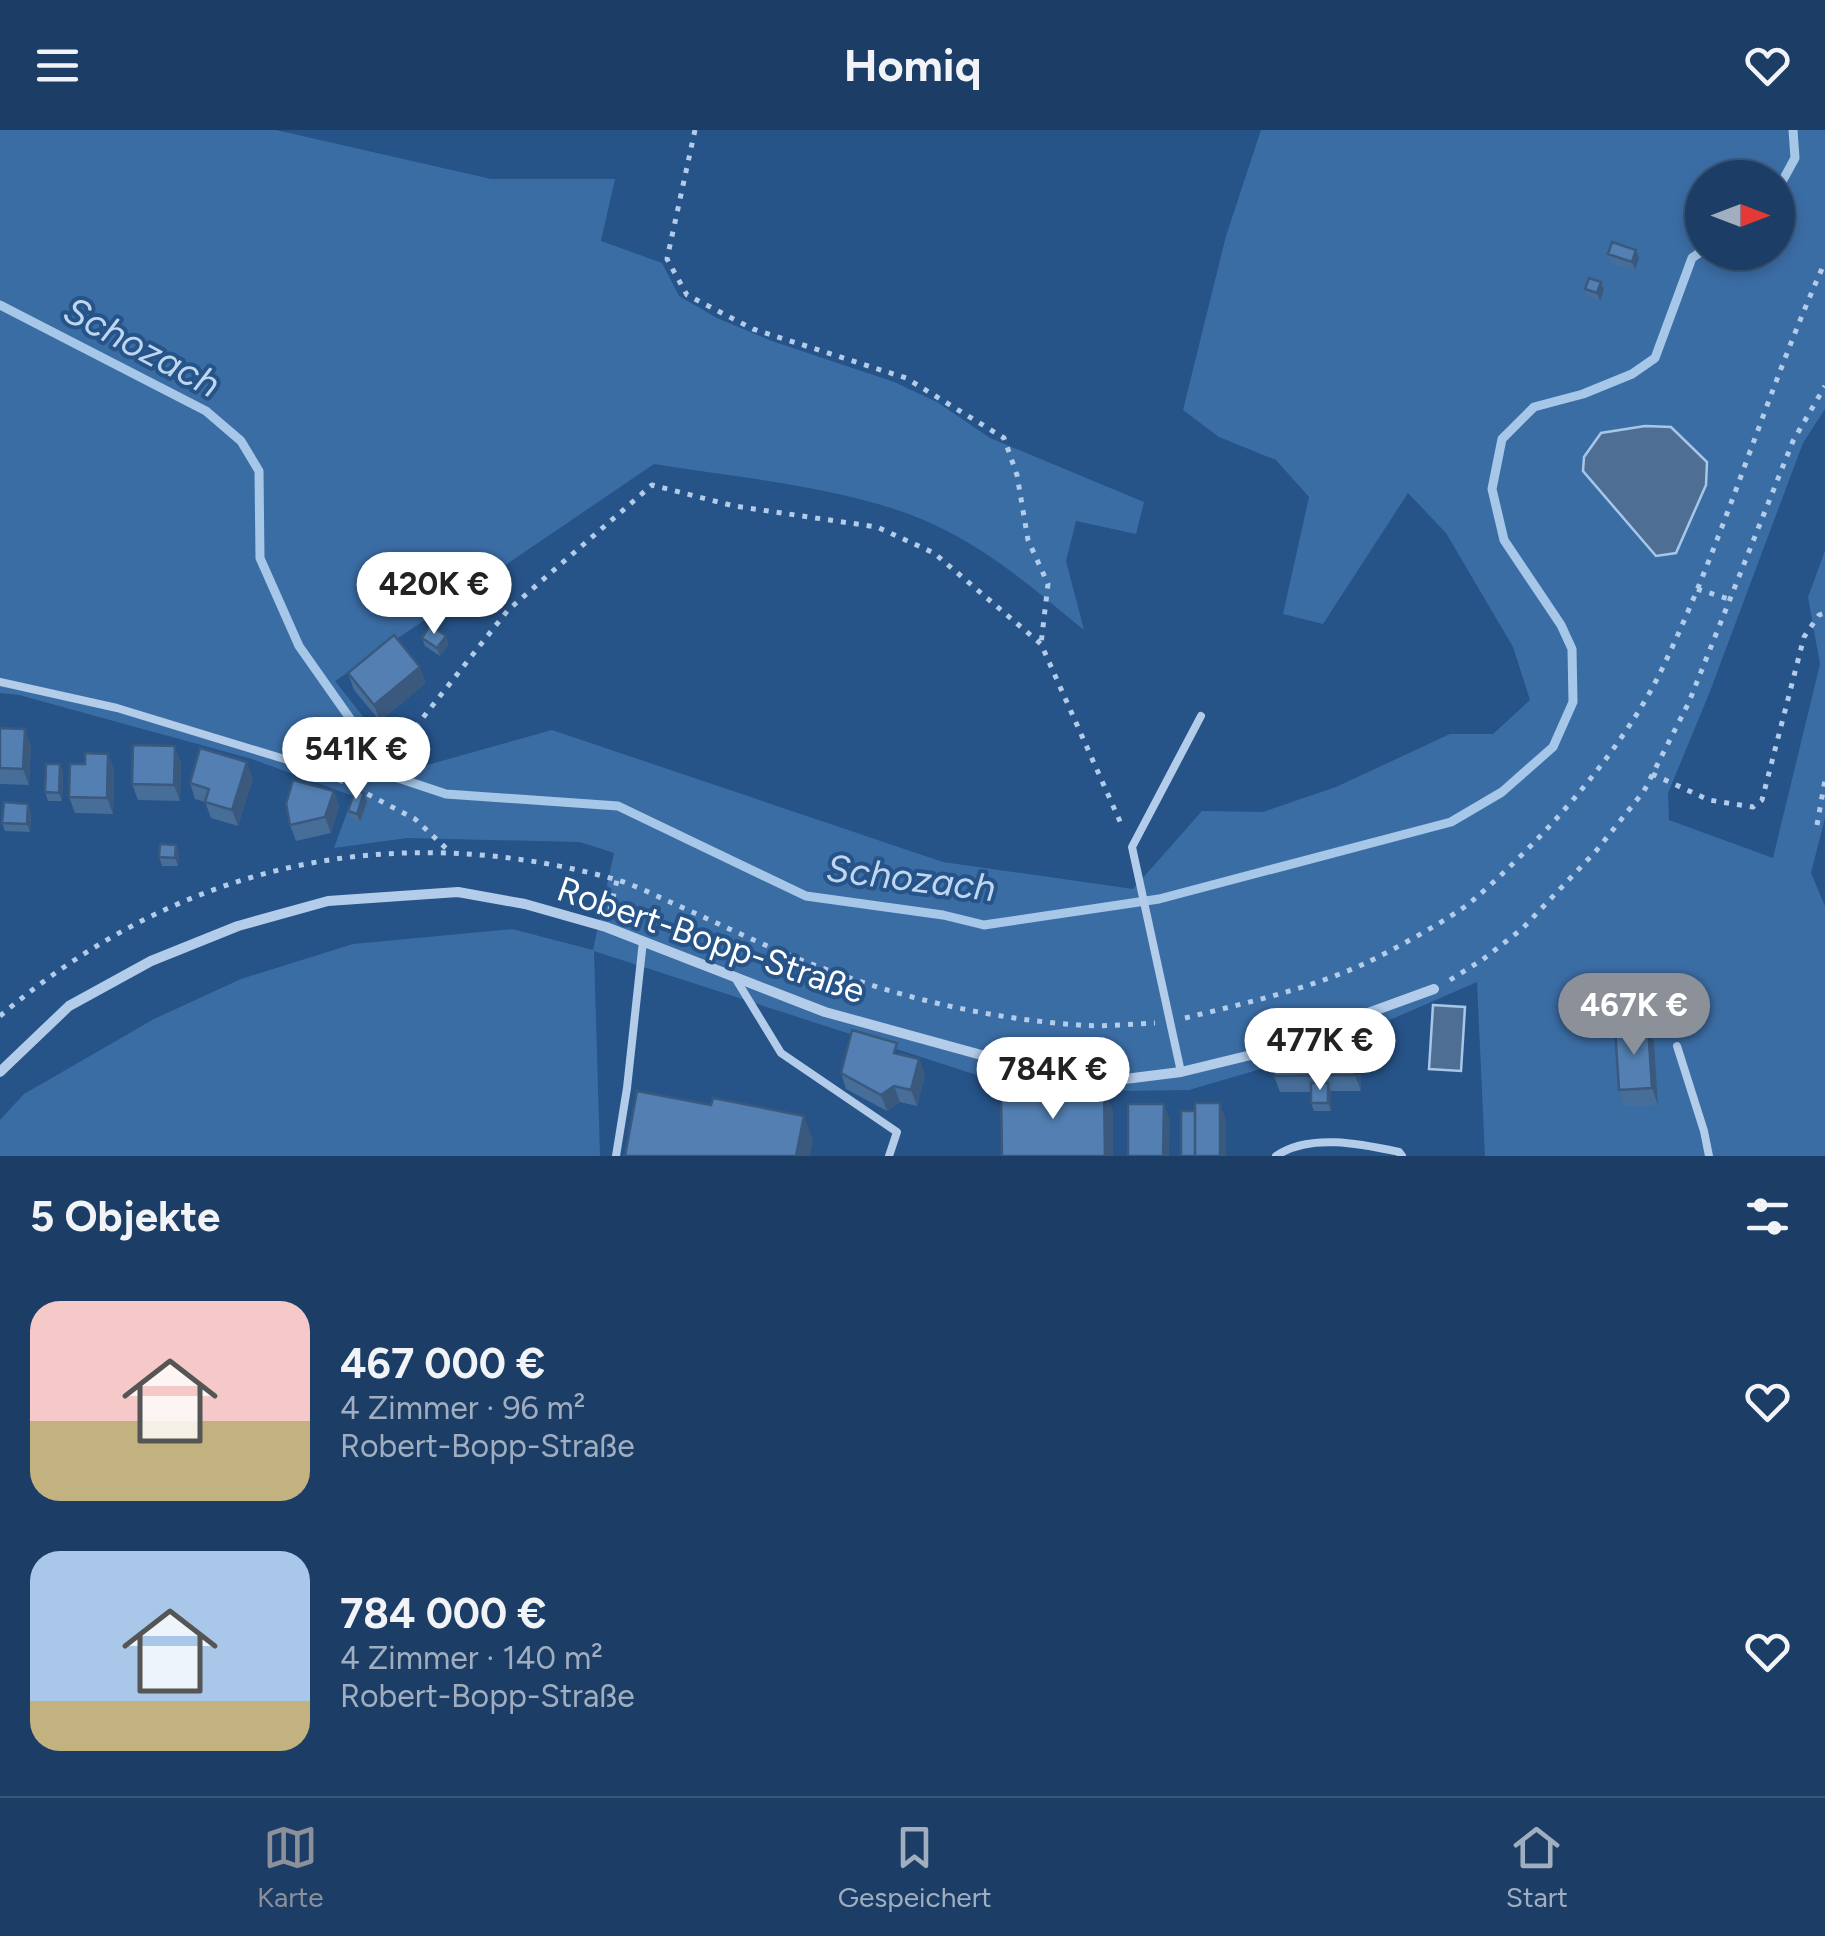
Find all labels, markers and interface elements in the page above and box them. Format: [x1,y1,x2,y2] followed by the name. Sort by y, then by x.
[30,38,85,93] icon: menu
[844,38,981,92] text: Homiq
[1740,38,1795,93] icon: heart
[1685,160,1795,270] north arrow
[1685,160,1795,270] map controls
[56,287,228,407] water label: Schozach
[353,552,515,637] pin: 420K €
[379,565,489,603] text: 420K €
[275,717,437,802] pin: 541K €
[304,730,408,768] text: 541K €
[824,845,998,911] water label: Schozach
[552,868,870,1012] street label: Robert-Bopp-Straße
[1553,973,1715,1058] pin: 467K €
[1580,986,1688,1024] text: 467K €
[1239,1008,1401,1093] pin: 477K €
[1266,1021,1374,1059] text: 477K €
[972,1037,1134,1122] pin: 784K €
[999,1050,1107,1088] text: 784K €
[1740,1189,1795,1244] icon: filters
[30,1191,220,1242] text: 5 Objekte
[340,1338,545,1389] text: 467 000 €
[110,1341,230,1461] icon: home
[1740,1374,1795,1429] icon: heart
[340,1389,585,1427] text: 4 Zimmer · 96 m²
[340,1427,635,1465] text: Robert-Bopp-Straße
[340,1588,546,1639] text: 784 000 €
[110,1591,230,1711] icon: home
[1740,1624,1795,1679] icon: heart
[340,1639,603,1677] text: 4 Zimmer · 140 m²
[340,1677,635,1715] text: Robert-Bopp-Straße
[257,1820,323,1914] tab: Karte
[838,1820,992,1914] tab: Gespeichert
[1506,1820,1568,1914] tab: Start

